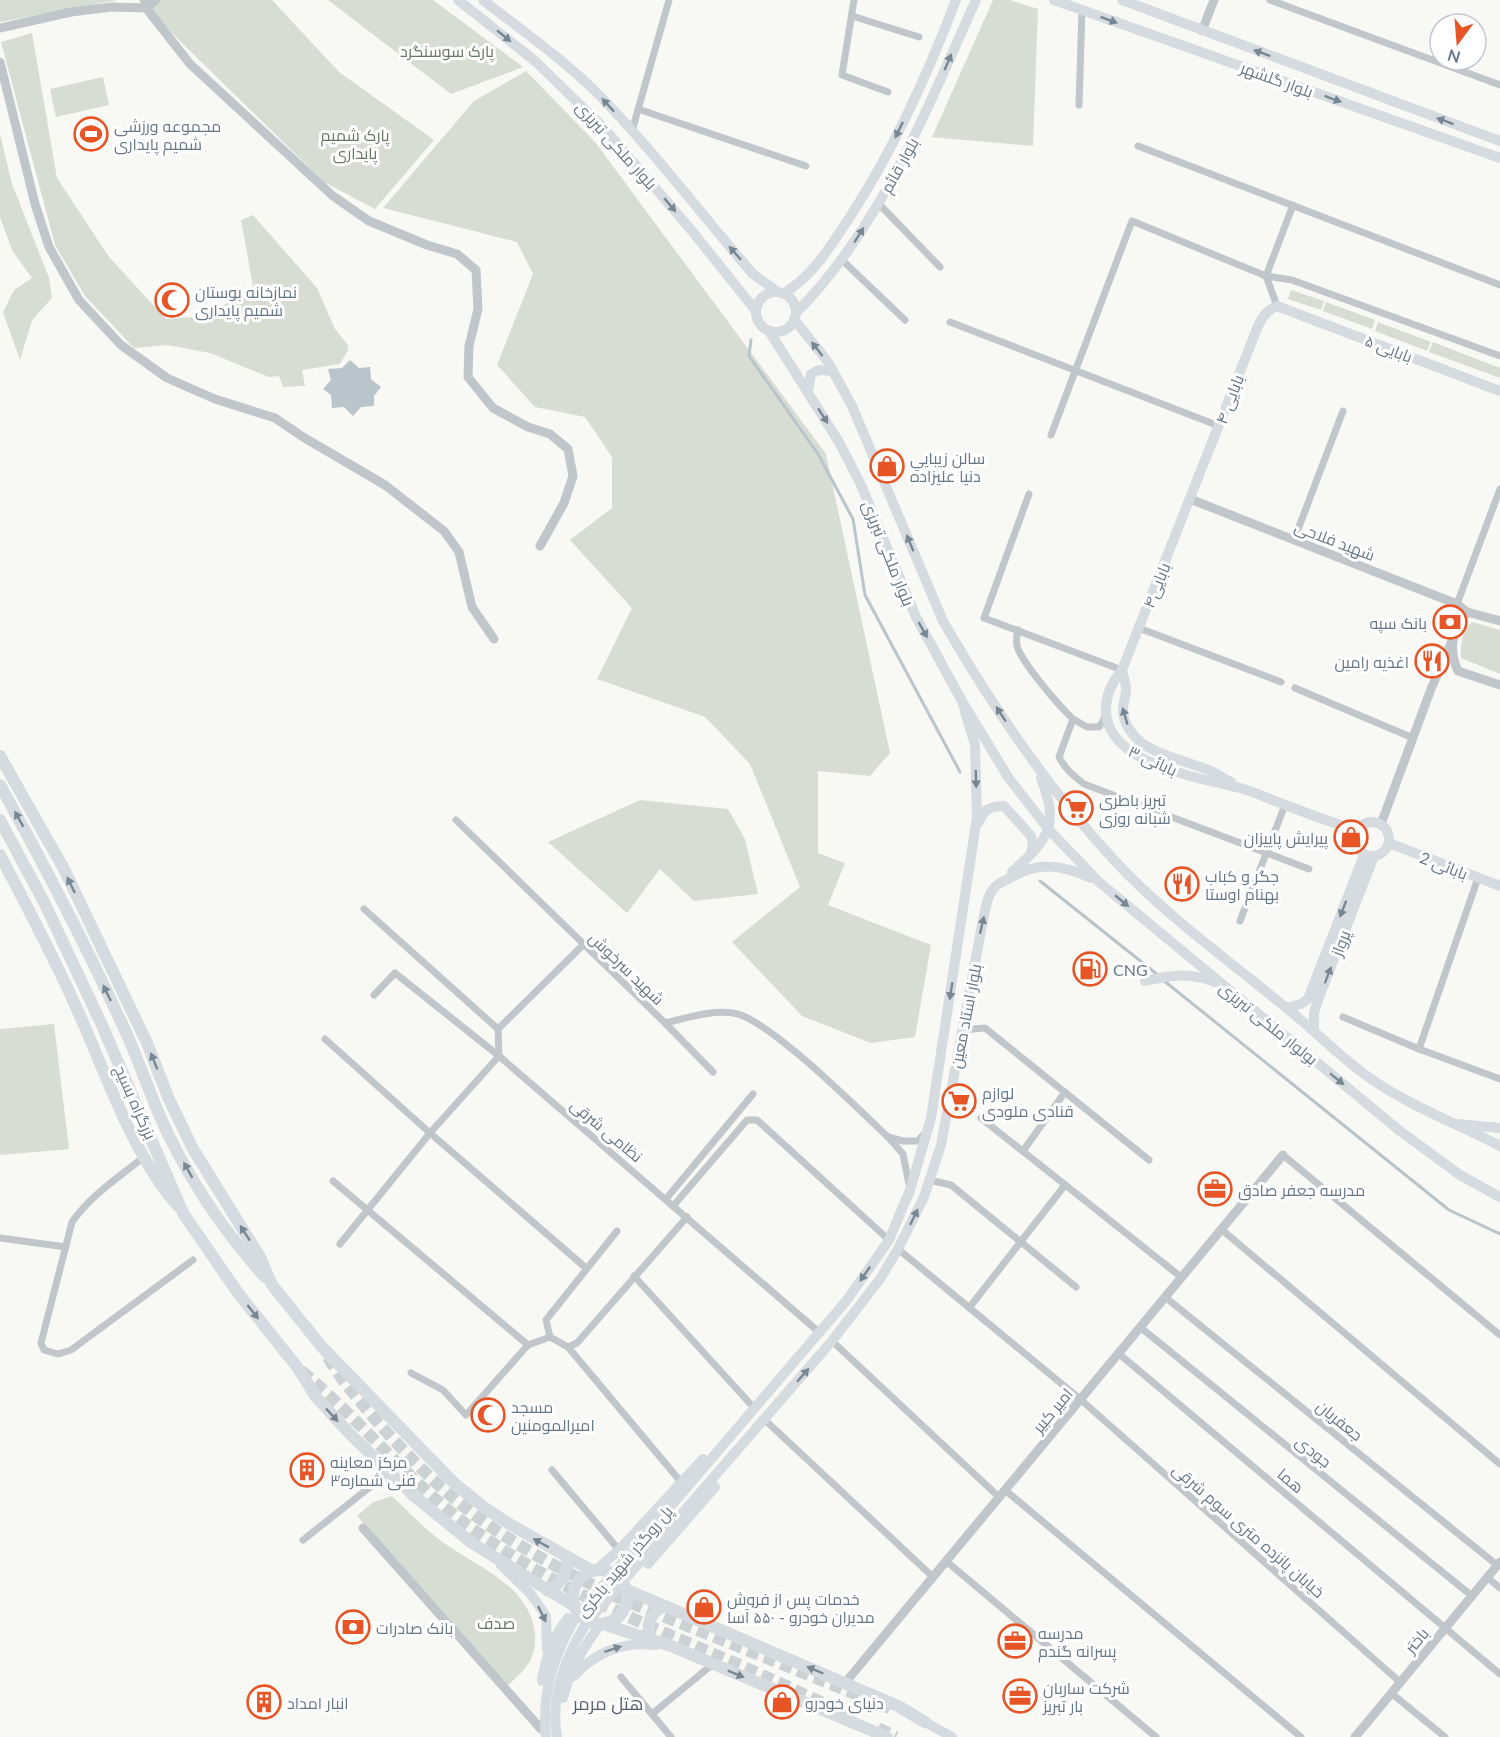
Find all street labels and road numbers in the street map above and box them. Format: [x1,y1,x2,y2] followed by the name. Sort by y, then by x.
[1236,57,1316,103] street label: بلوار گلشهر
[571,97,662,194] street label: بلوار ملکى تبریزى
[876,134,925,197] street label: بلوار قائم
[1362,330,1415,368] street label: ۵ بابایی
[1211,372,1249,427] street label: بابایی ۴
[857,497,919,609] street label: بلوار ملکى تبریزى
[1291,516,1378,566] street label: شهید فلاحی
[1138,560,1175,611] street label: بابایی۴
[1125,741,1180,781] street label: بابائی ۳
[1417,847,1471,885] street label: بابائی 2
[1326,927,1357,961] street label: پرواز
[584,928,668,1010] street label: شهید سرخوش
[946,962,986,1070] street label: بلوار استاد معین
[1215,978,1322,1070] street label: بولوار ملکی تبریزی
[108,1062,161,1143] street label: بزرگراه بسیج
[566,1094,647,1167] street label: نظامی شرقی
[1027,1384,1077,1438] street label: امیر کبیر
[1312,1396,1367,1446] street label: جعفریان
[1291,1431,1336,1473] street label: جودی
[1167,1459,1329,1603] street label: خیابان پانزده متری سوم شرقی
[1274,1464,1308,1496] street label: هما
[572,1501,679,1622] street label: پل روگذر شهید باکری
[1399,1623,1433,1658] street label: باختر

